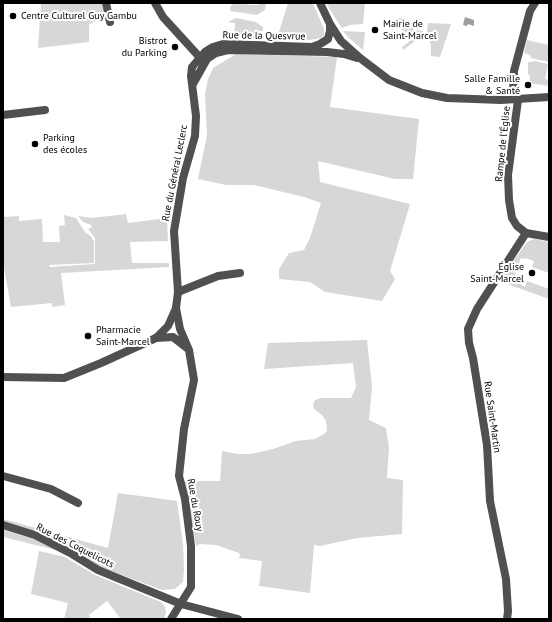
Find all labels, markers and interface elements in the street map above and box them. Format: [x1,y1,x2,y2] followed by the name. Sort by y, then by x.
[21,10,137,22] place label: Centre Culturel Guy Gambu
[8,11,18,21] marker: Centre Culturel Guy Gambu
[383,18,437,42] place label: Mairie de Saint-Marcel
[370,25,380,35] marker: Mairie de Saint-Marcel
[222,29,306,43] street label: Rue de la Quesvrue
[122,35,167,58] place label: Bistrot du Parking
[170,42,180,52] marker: Bistrot du Parking
[464,73,520,96] place label: Salle Famille & Santé
[523,80,533,90] marker: Salle Famille & Santé
[493,106,513,182] street label: Rampe de l'Église
[160,124,190,222] street label: Rue du Général Leclerc
[43,132,87,156] place label: Parking des écoles
[30,139,40,149] marker: Parking des écoles
[470,261,524,284] place label: Église Saint-Marcel
[527,268,537,278] marker: Église Saint-Marcel
[96,324,150,348] place label: Pharmacie Saint-Marcel
[83,331,93,341] marker: Pharmacie Saint-Marcel
[481,380,503,454] street label: Rue Saint-Martin
[184,478,206,532] street label: Rue du Rouy
[34,521,116,571] street label: Rue des Coquelicots

